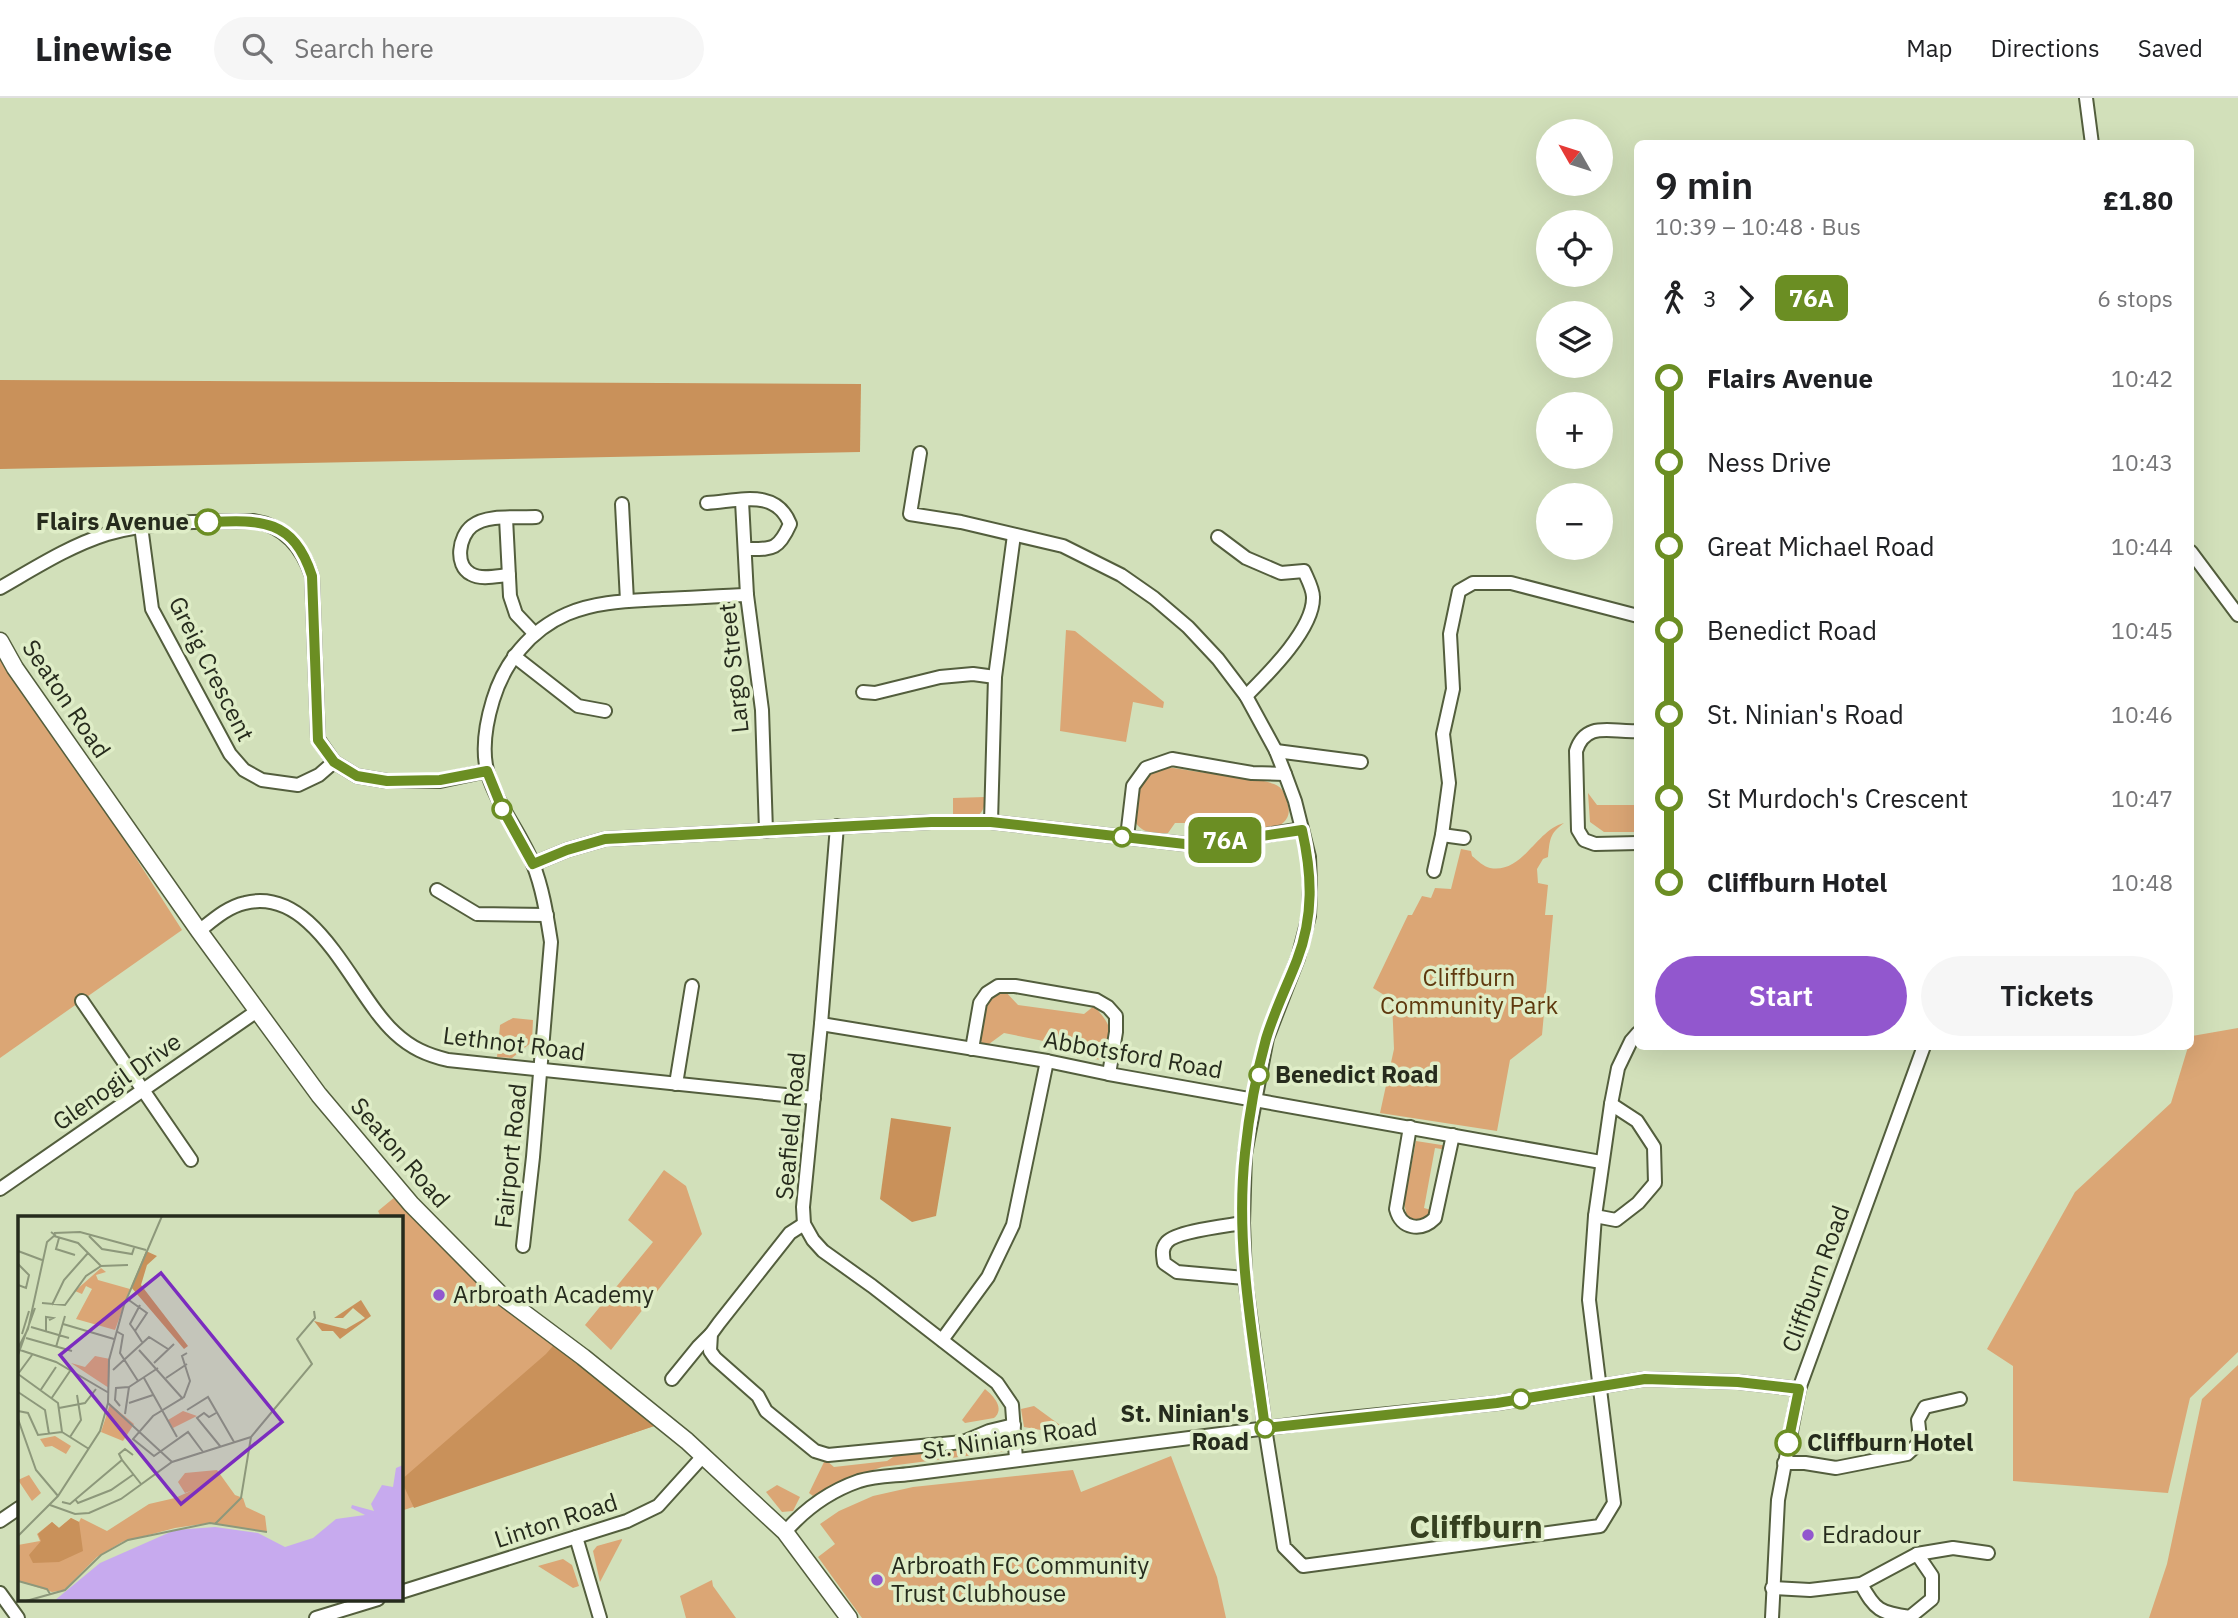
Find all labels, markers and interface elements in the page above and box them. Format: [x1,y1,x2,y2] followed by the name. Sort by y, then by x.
[214,17,704,80] search box
[35,27,172,70] text: Linewise
[238,29,276,67] icon: search
[294,31,434,65] text: Search here
[1906,32,1952,64] text: Map
[1990,32,2100,64] text: Directions
[2138,32,2203,64] text: Saved
[1536,119,1614,196] north arrow
[1536,119,1613,560] map controls
[1655,160,1753,209] text: 9 min
[2103,183,2173,217] text: £1.80
[1536,210,1613,287] button: locate
[1655,211,1861,241] text: 10:39 – 10:48 · Bus
[1655,279,1693,317] icon: walk
[1727,279,1765,317] icon: forward
[1789,282,1834,314] text: 76A
[1703,283,1717,313] text: 3
[2097,283,2173,313] text: 6 stops
[1536,301,1613,378] button: layers
[1707,361,1873,395] text: Flairs Avenue
[2111,363,2173,393] text: 10:42
[1536,392,1613,469] button: +
[1707,445,1831,479] text: Ness Drive
[2111,447,2173,477] text: 10:43
[1536,483,1613,560] button: −
[36,505,189,537] place label: Flairs Avenue
[195,509,221,535] marker: Flairs Avenue
[1707,529,1935,563] text: Great Michael Road
[2111,531,2173,561] text: 10:44
[162,591,262,746] street label: Greig Crescent
[710,602,756,735] street label: Largo Street
[1707,613,1877,647] text: Benedict Road
[2111,615,2173,645] text: 10:45
[15,633,118,764] street label: Seaton Road
[1707,697,1904,731] text: St. Ninian's Road
[2111,699,2173,729] text: 10:46
[1707,781,1968,815] text: St Murdoch's Crescent
[2111,783,2173,813] text: 10:47
[492,799,512,819] unlabelled marker
[1185,817,1265,863] line badge: 76A
[1202,824,1248,856] text: 76A
[1112,827,1132,847] unlabelled marker
[1707,865,1887,899] text: Cliffburn Hotel
[2111,867,2173,897] text: 10:48
[1655,956,1907,1036] button: Start
[1921,956,2173,1036] button: Tickets
[1380,961,1558,1021] park label: Cliffburn Community Park
[441,1018,587,1068] street label: Lethnot Road
[1041,1023,1225,1086] street label: Abbotsford Road
[46,1025,187,1137] street label: Glenogil Drive
[768,1051,812,1201] street label: Seafield Road
[1275,1058,1439,1090] place label: Benedict Road
[1249,1065,1269,1085] marker: Benedict Road
[486,1082,534,1230] street label: Fairport Road
[344,1090,458,1214] street label: Seaton Road
[1774,1201,1856,1356] street label: Cliffburn Road
[18,1216,402,1600] inset map
[453,1278,654,1310] place label: Arbroath Academy
[431,1287,447,1303] marker: Arbroath Academy
[1511,1389,1531,1409] unlabelled marker
[1120,1397,1249,1457] place label: St. Ninian's Road
[920,1410,1099,1466] street label: St. Ninians Road
[1255,1418,1275,1438] marker: St. Ninian's Road
[1807,1426,1973,1458] place label: Cliffburn Hotel
[1775,1430,1801,1456] marker: Cliffburn Hotel
[490,1485,621,1555] street label: Linton Road
[1409,1505,1543,1547] district label: Cliffburn
[1822,1518,1921,1550] place label: Edradour
[1800,1527,1816,1543] marker: Edradour
[891,1549,1149,1609] place label: Arbroath FC Community Trust Clubhouse
[869,1572,885,1588] marker: Arbroath FC Community Trust Clubhouse

